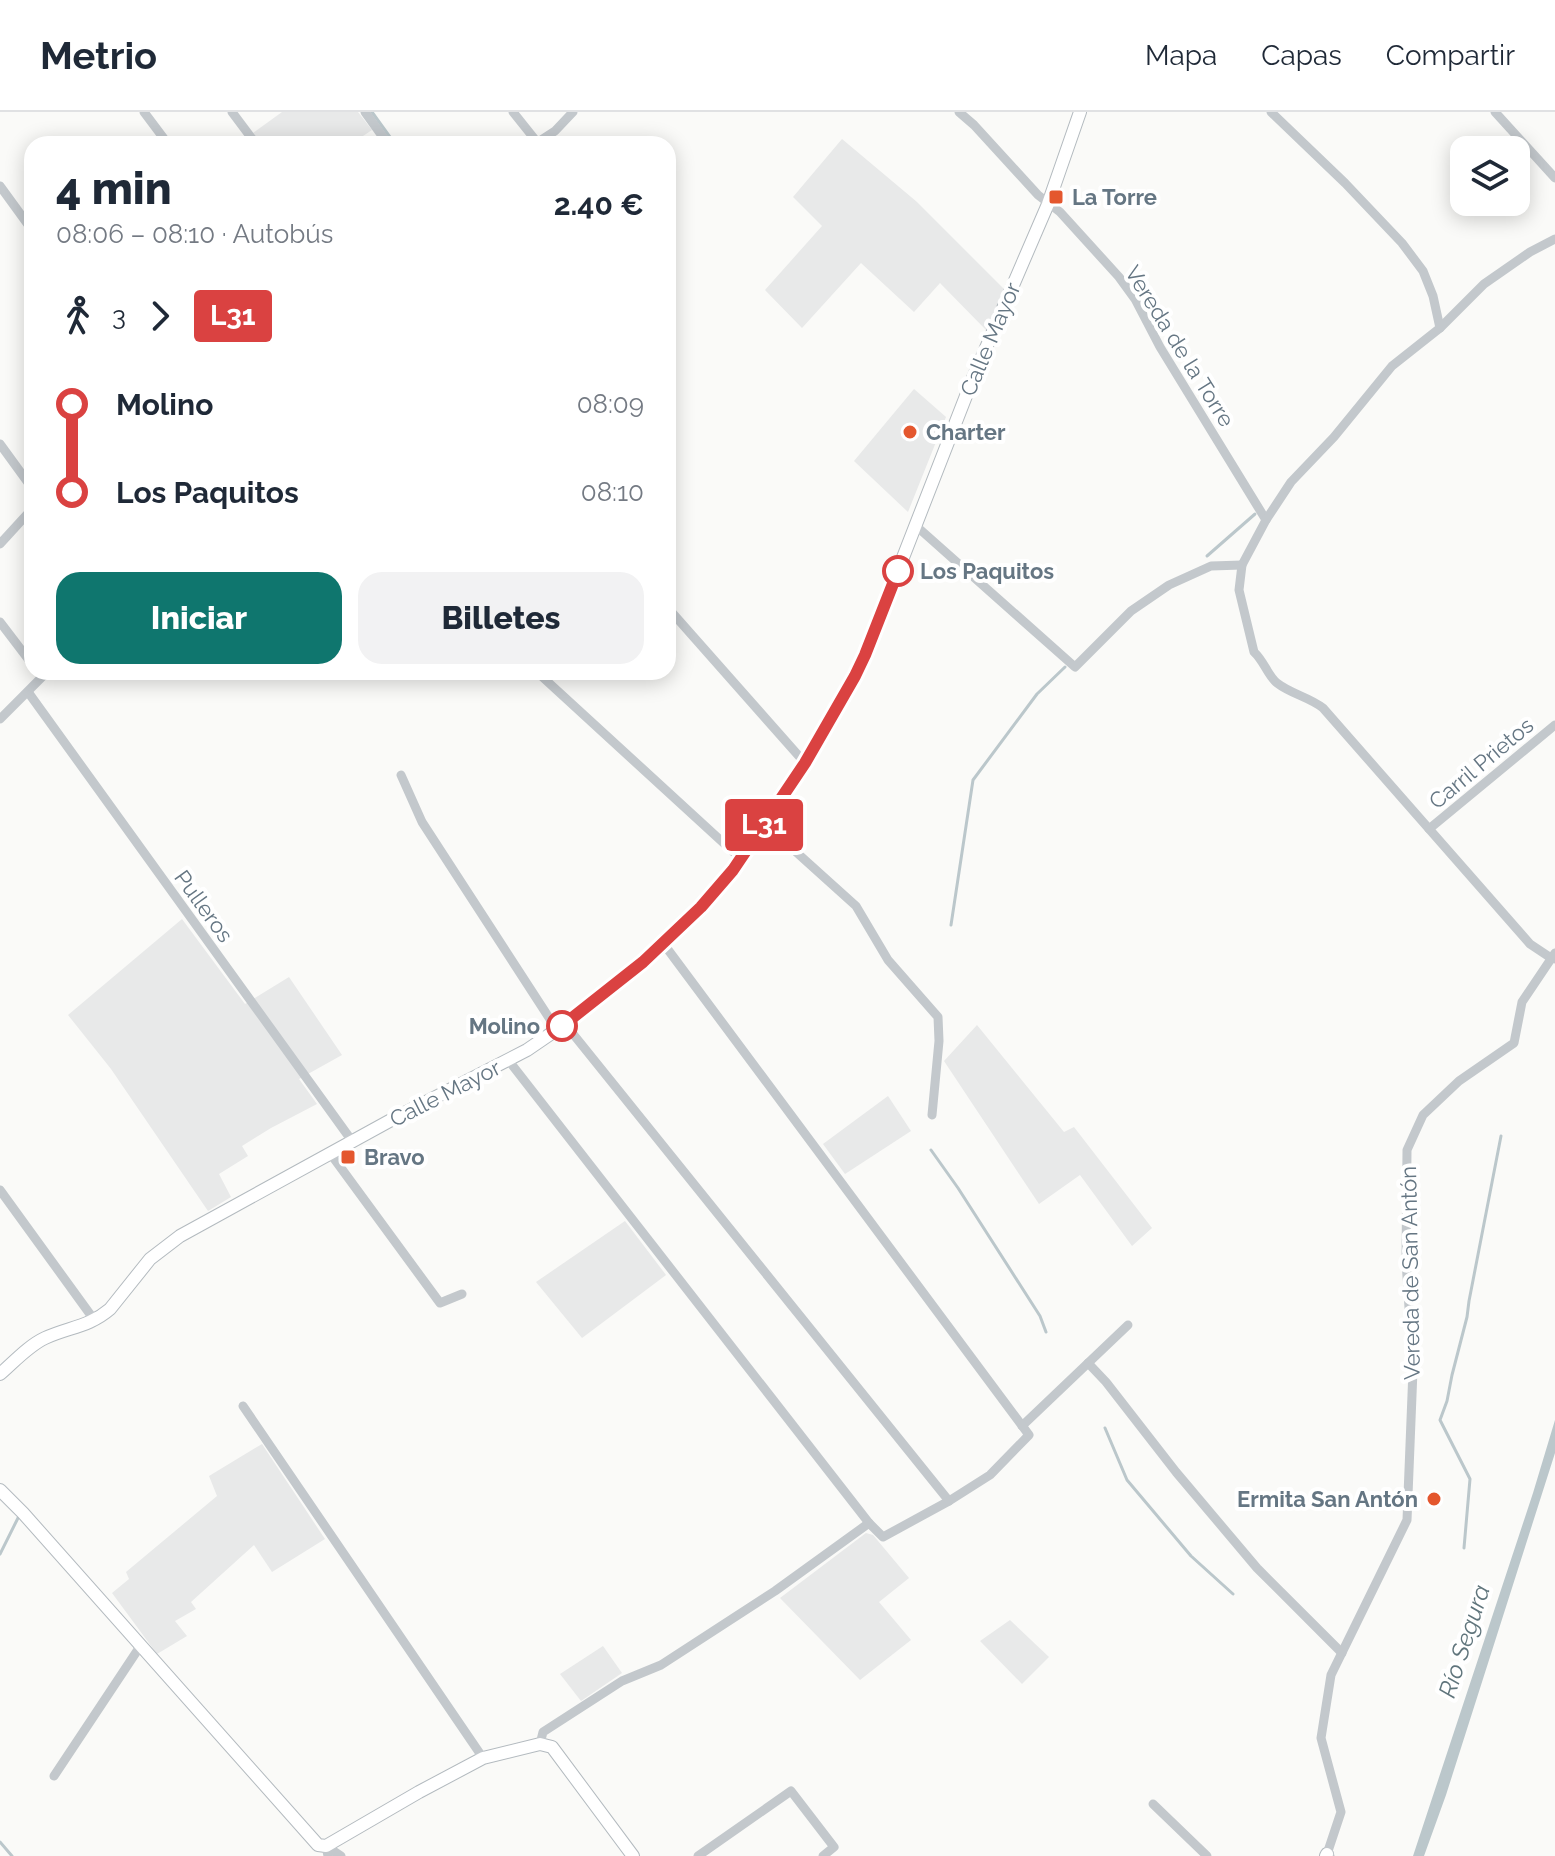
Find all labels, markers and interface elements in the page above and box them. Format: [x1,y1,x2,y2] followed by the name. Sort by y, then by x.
[40,33,157,78] text: Metrio
[1145,39,1217,72] text: Mapa
[1261,39,1342,72] text: Capas
[1386,39,1515,72] text: Compartir
[1450,136,1530,216] map controls
[1450,136,1530,216] button: layers
[56,163,172,214] text: 4 min
[1072,184,1157,210] place label: La Torre
[554,187,644,222] text: 2.40 €
[1047,188,1065,206] marker: La Torre
[56,219,333,249] text: 08:06 – 08:10 · Autobús
[1120,261,1240,431] street label: Vereda de la Torre
[954,278,1026,400] street label: Calle Mayor
[56,294,100,338] icon: walk
[138,294,182,338] icon: forward
[210,299,256,332] text: L31
[112,301,126,331] text: 3
[116,387,213,422] text: Molino
[577,389,644,419] text: 08:09
[926,419,1006,445] place label: Charter
[901,423,919,441] marker: Charter
[116,475,299,510] text: Los Paquitos
[581,477,644,507] text: 08:10
[883,556,913,586] marker: Los Paquitos
[920,558,1054,584] place label: Los Paquitos
[56,572,342,664] button: Iniciar
[358,572,644,664] button: Billetes
[1424,712,1538,814] street label: Carril Prietos
[718,799,810,851] line badge: L31
[741,808,787,841] text: L31
[169,865,239,947] street label: Pulleros
[547,1011,577,1041] marker: Molino
[469,1013,540,1039] place label: Molino
[385,1054,505,1132] street label: Calle Mayor
[364,1144,425,1170] place label: Bravo
[339,1148,357,1166] marker: Bravo
[1395,1166,1425,1380] street label: Vereda de San Antón
[1237,1486,1418,1512] place label: Ermita San Antón
[1425,1490,1443,1508] marker: Ermita San Antón
[1432,1581,1496,1701] water label: Río Segura

